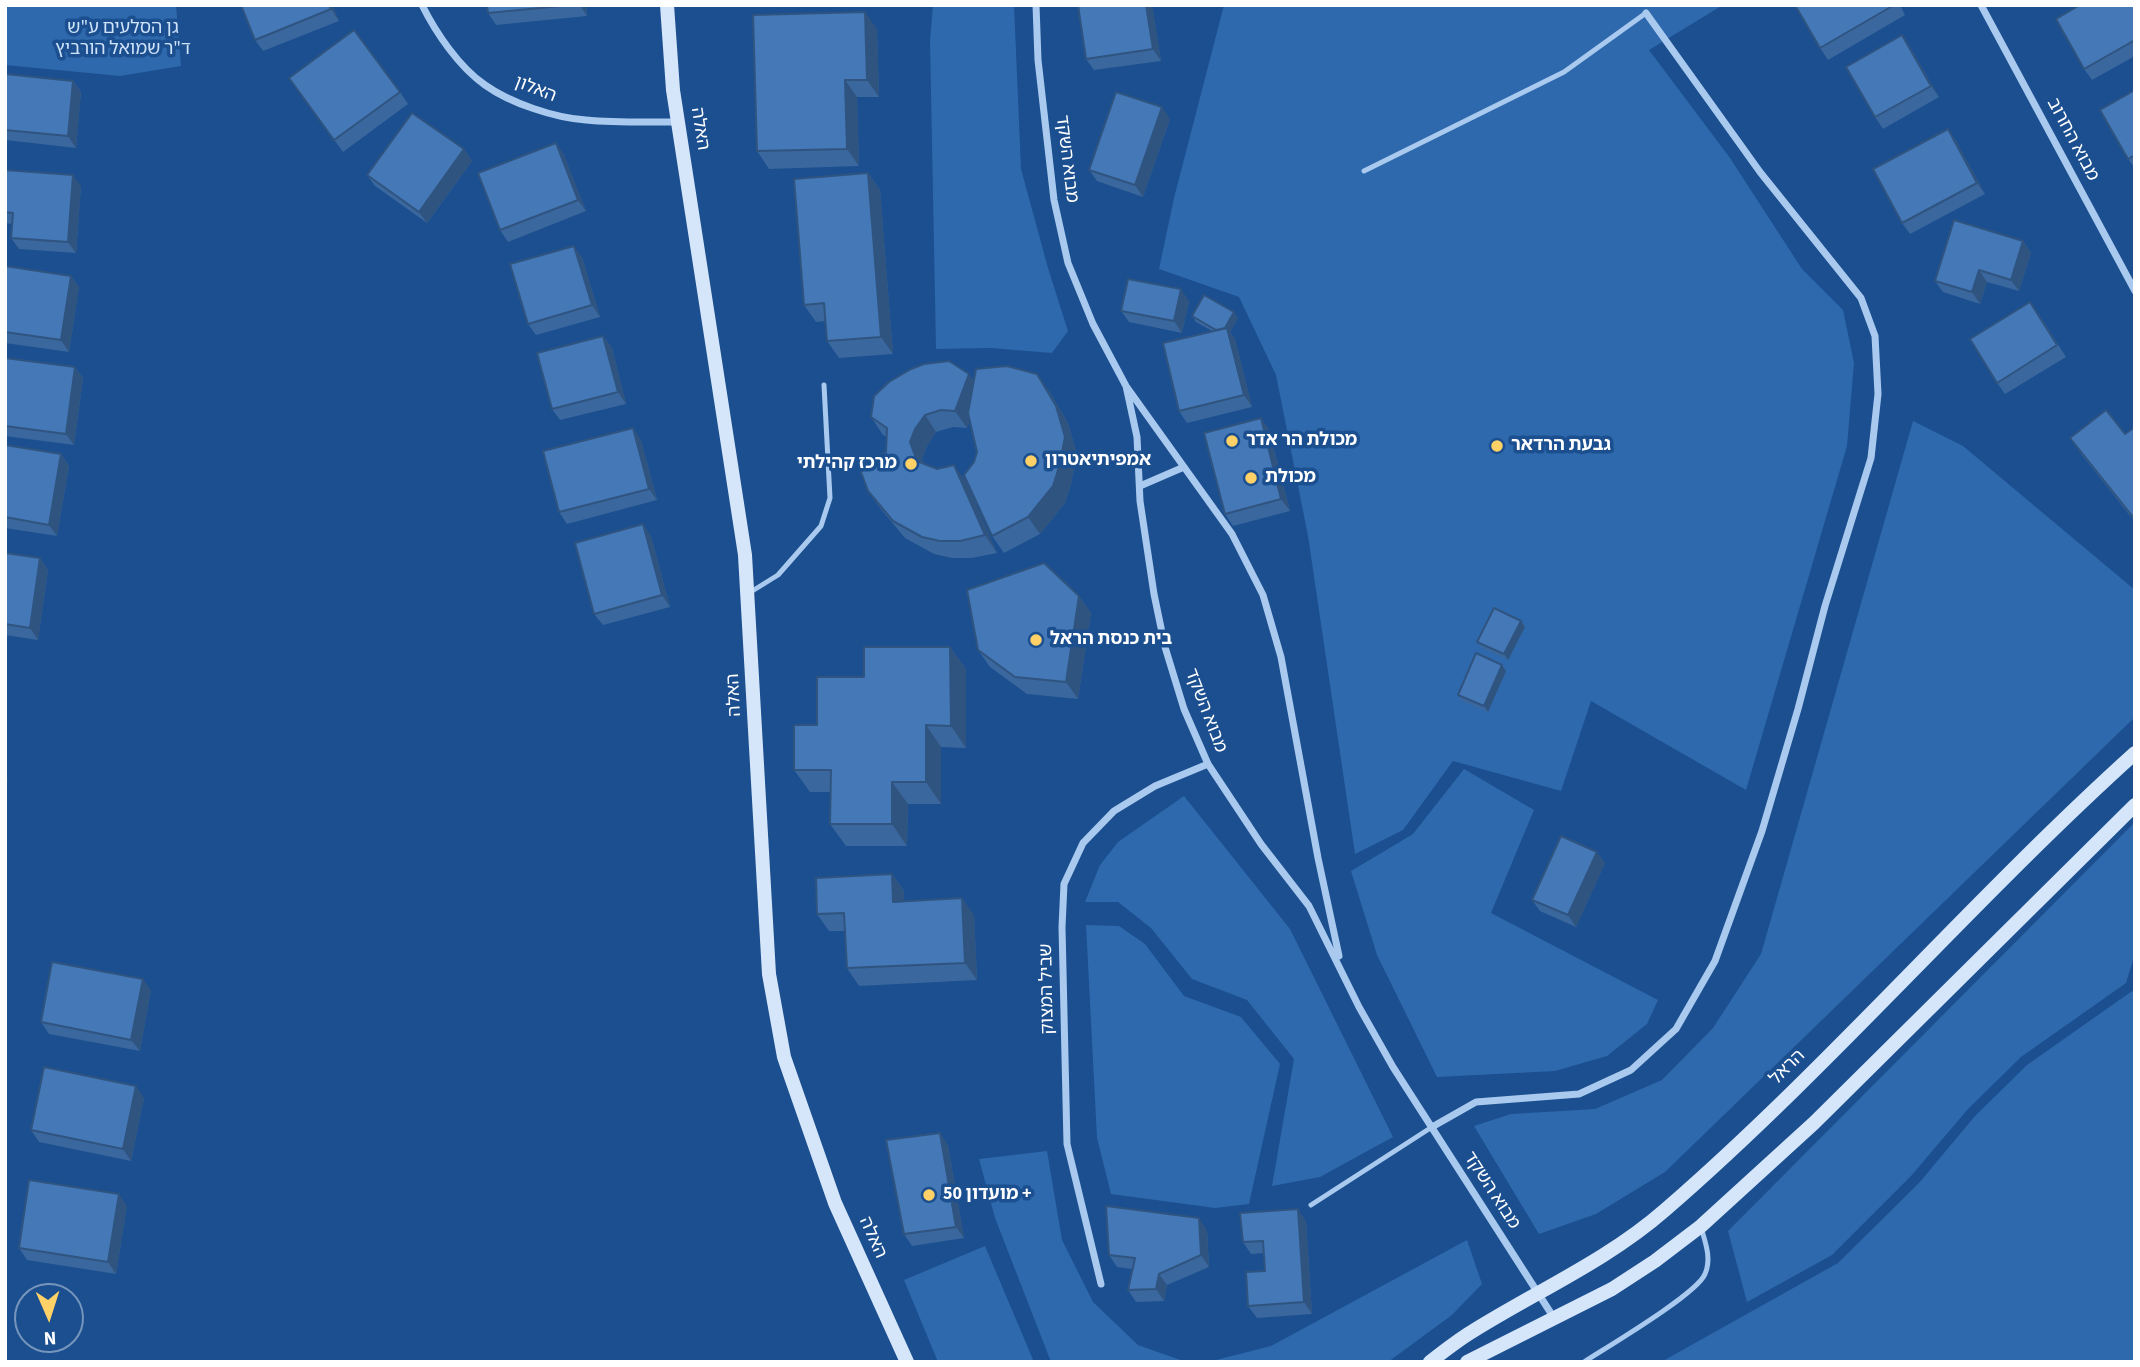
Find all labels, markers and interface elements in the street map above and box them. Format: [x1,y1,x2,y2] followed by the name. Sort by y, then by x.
[55,18,191,60] park label: גן הסלעים ע"ש ד"ר שמואל הורביץ
[511,72,559,108] street label: האלון
[2041,95,2103,185] street label: מבוא החרוב
[685,106,713,152] street label: האלה
[1050,114,1082,204] street label: מבוא השקד
[1246,430,1357,452] place label: מכולת הר אדר
[1224,433,1240,449] marker: מכולת הר אדר
[1511,435,1611,457] place label: גבעת הרדאר
[1489,438,1505,454] marker: גבעת הרדאר
[1045,450,1151,472] place label: אמפיתיאטרון
[797,453,897,475] place label: מרכז קהילתי
[1023,453,1039,469] marker: אמפיתיאטרון
[903,456,919,472] marker: מרכז קהילתי
[1265,467,1316,489] place label: מכולת
[1243,470,1259,486] marker: מכולת
[1050,629,1172,651] place label: בית כנסת הראל
[1028,632,1044,648] marker: בית כנסת הראל
[1179,666,1231,756] street label: מבוא השקד
[723,673,747,717] street label: האלה
[1036,943,1060,1035] street label: שביל המצוק
[1766,1046,1810,1090] street label: הראל
[1458,1148,1524,1234] street label: מבוא השקד
[943,1184,1032,1206] place label: מועדון 50 +
[921,1187,937,1203] marker: מועדון 50 +
[853,1214,891,1262] street label: האלה
[14,1283,84,1353] north arrow
[43,1324,57,1351] text: N

